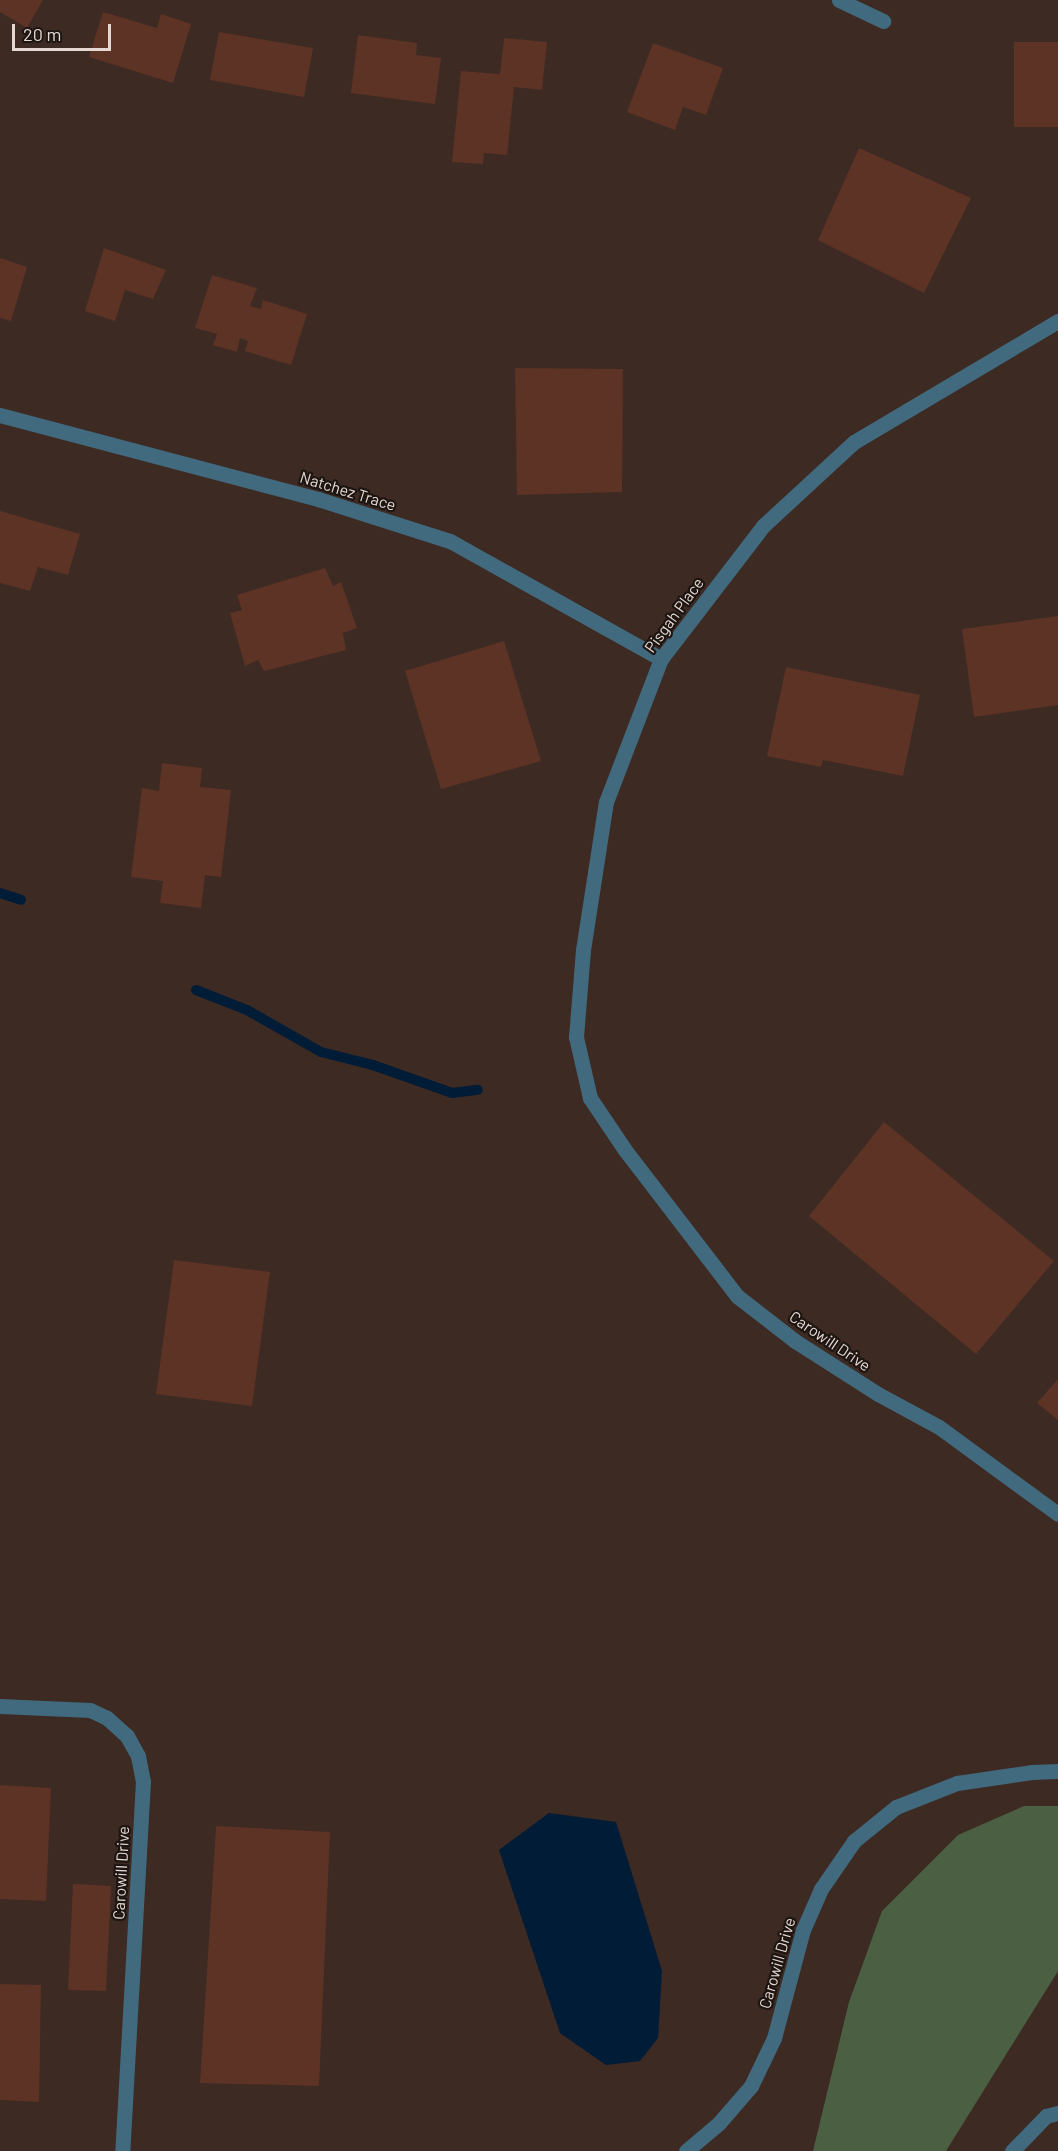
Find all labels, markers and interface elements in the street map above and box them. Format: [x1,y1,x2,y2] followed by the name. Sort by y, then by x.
[15,12,114,50] scale bar
[23,23,61,45] text: 20 m
[298,467,398,515] street label: Natchez Trace
[640,574,708,656] street label: Pisgah Place
[786,1307,874,1375] street label: Carowill Drive
[109,1826,133,1920] street label: Carowill Drive
[755,1915,799,2011] street label: Carowill Drive

